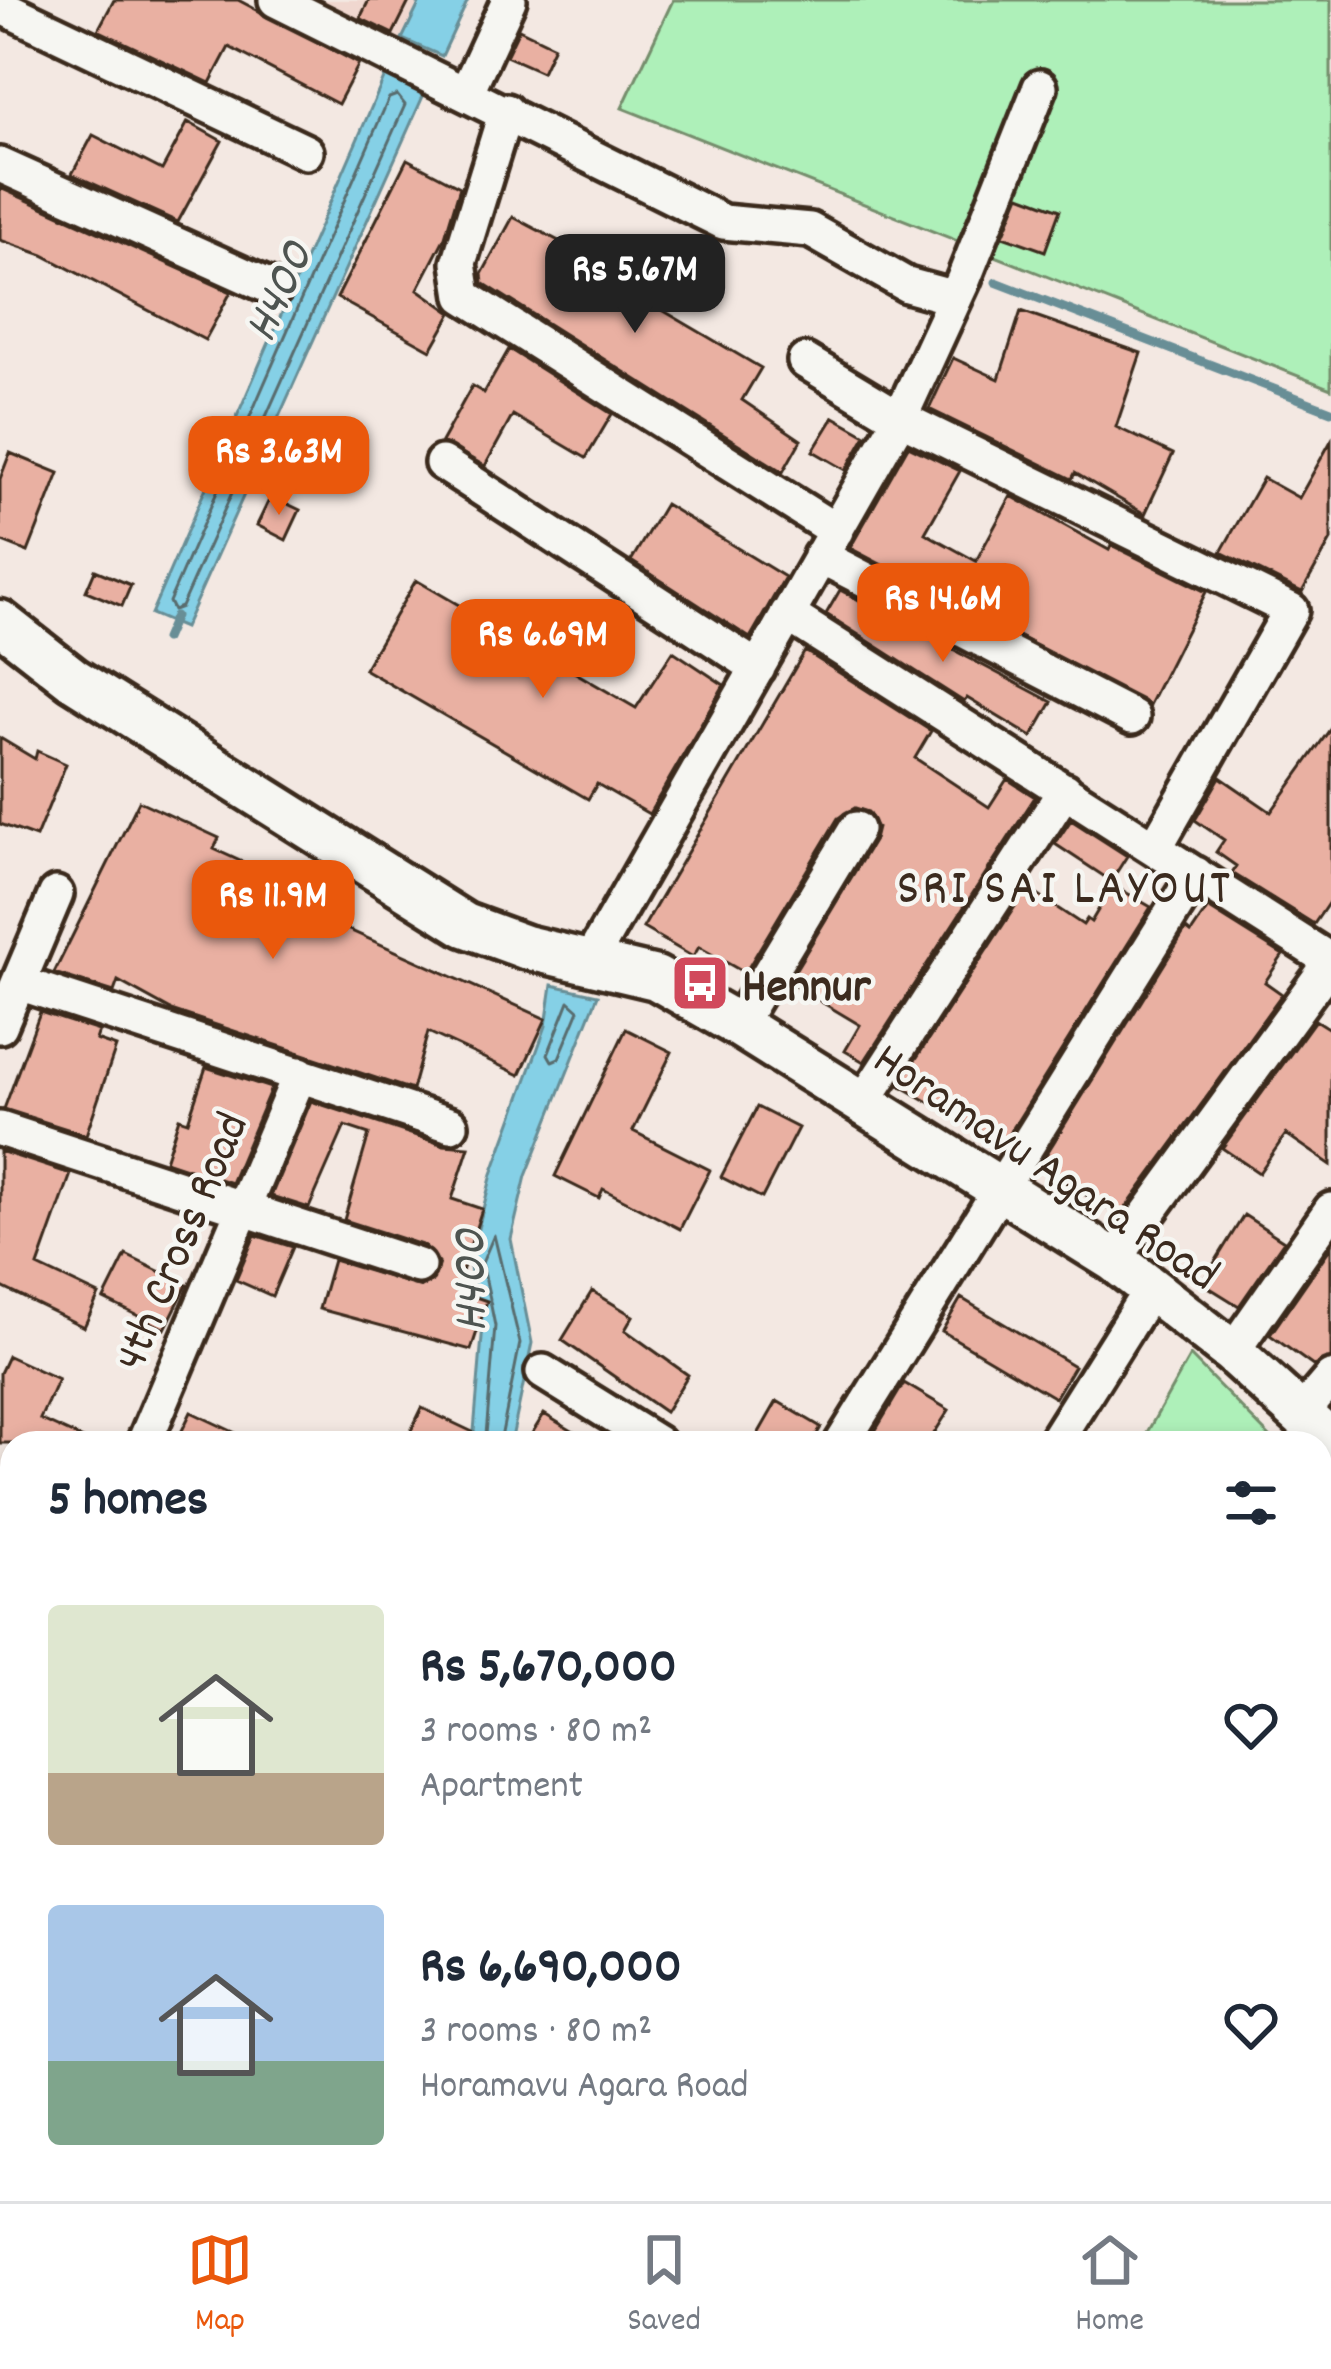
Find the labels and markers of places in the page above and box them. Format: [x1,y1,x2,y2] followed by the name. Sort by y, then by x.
[511,234,759,336] pin: Rs 5.67M
[155,416,403,518] pin: Rs 3.63M
[819,563,1067,665] pin: Rs 14.6M
[419,599,667,701] pin: Rs 6.69M
[149,860,397,962] pin: Rs 11.9M
[669,952,731,1014] bus stop icon: Hennur
[742,956,872,1025] place label: Hennur

